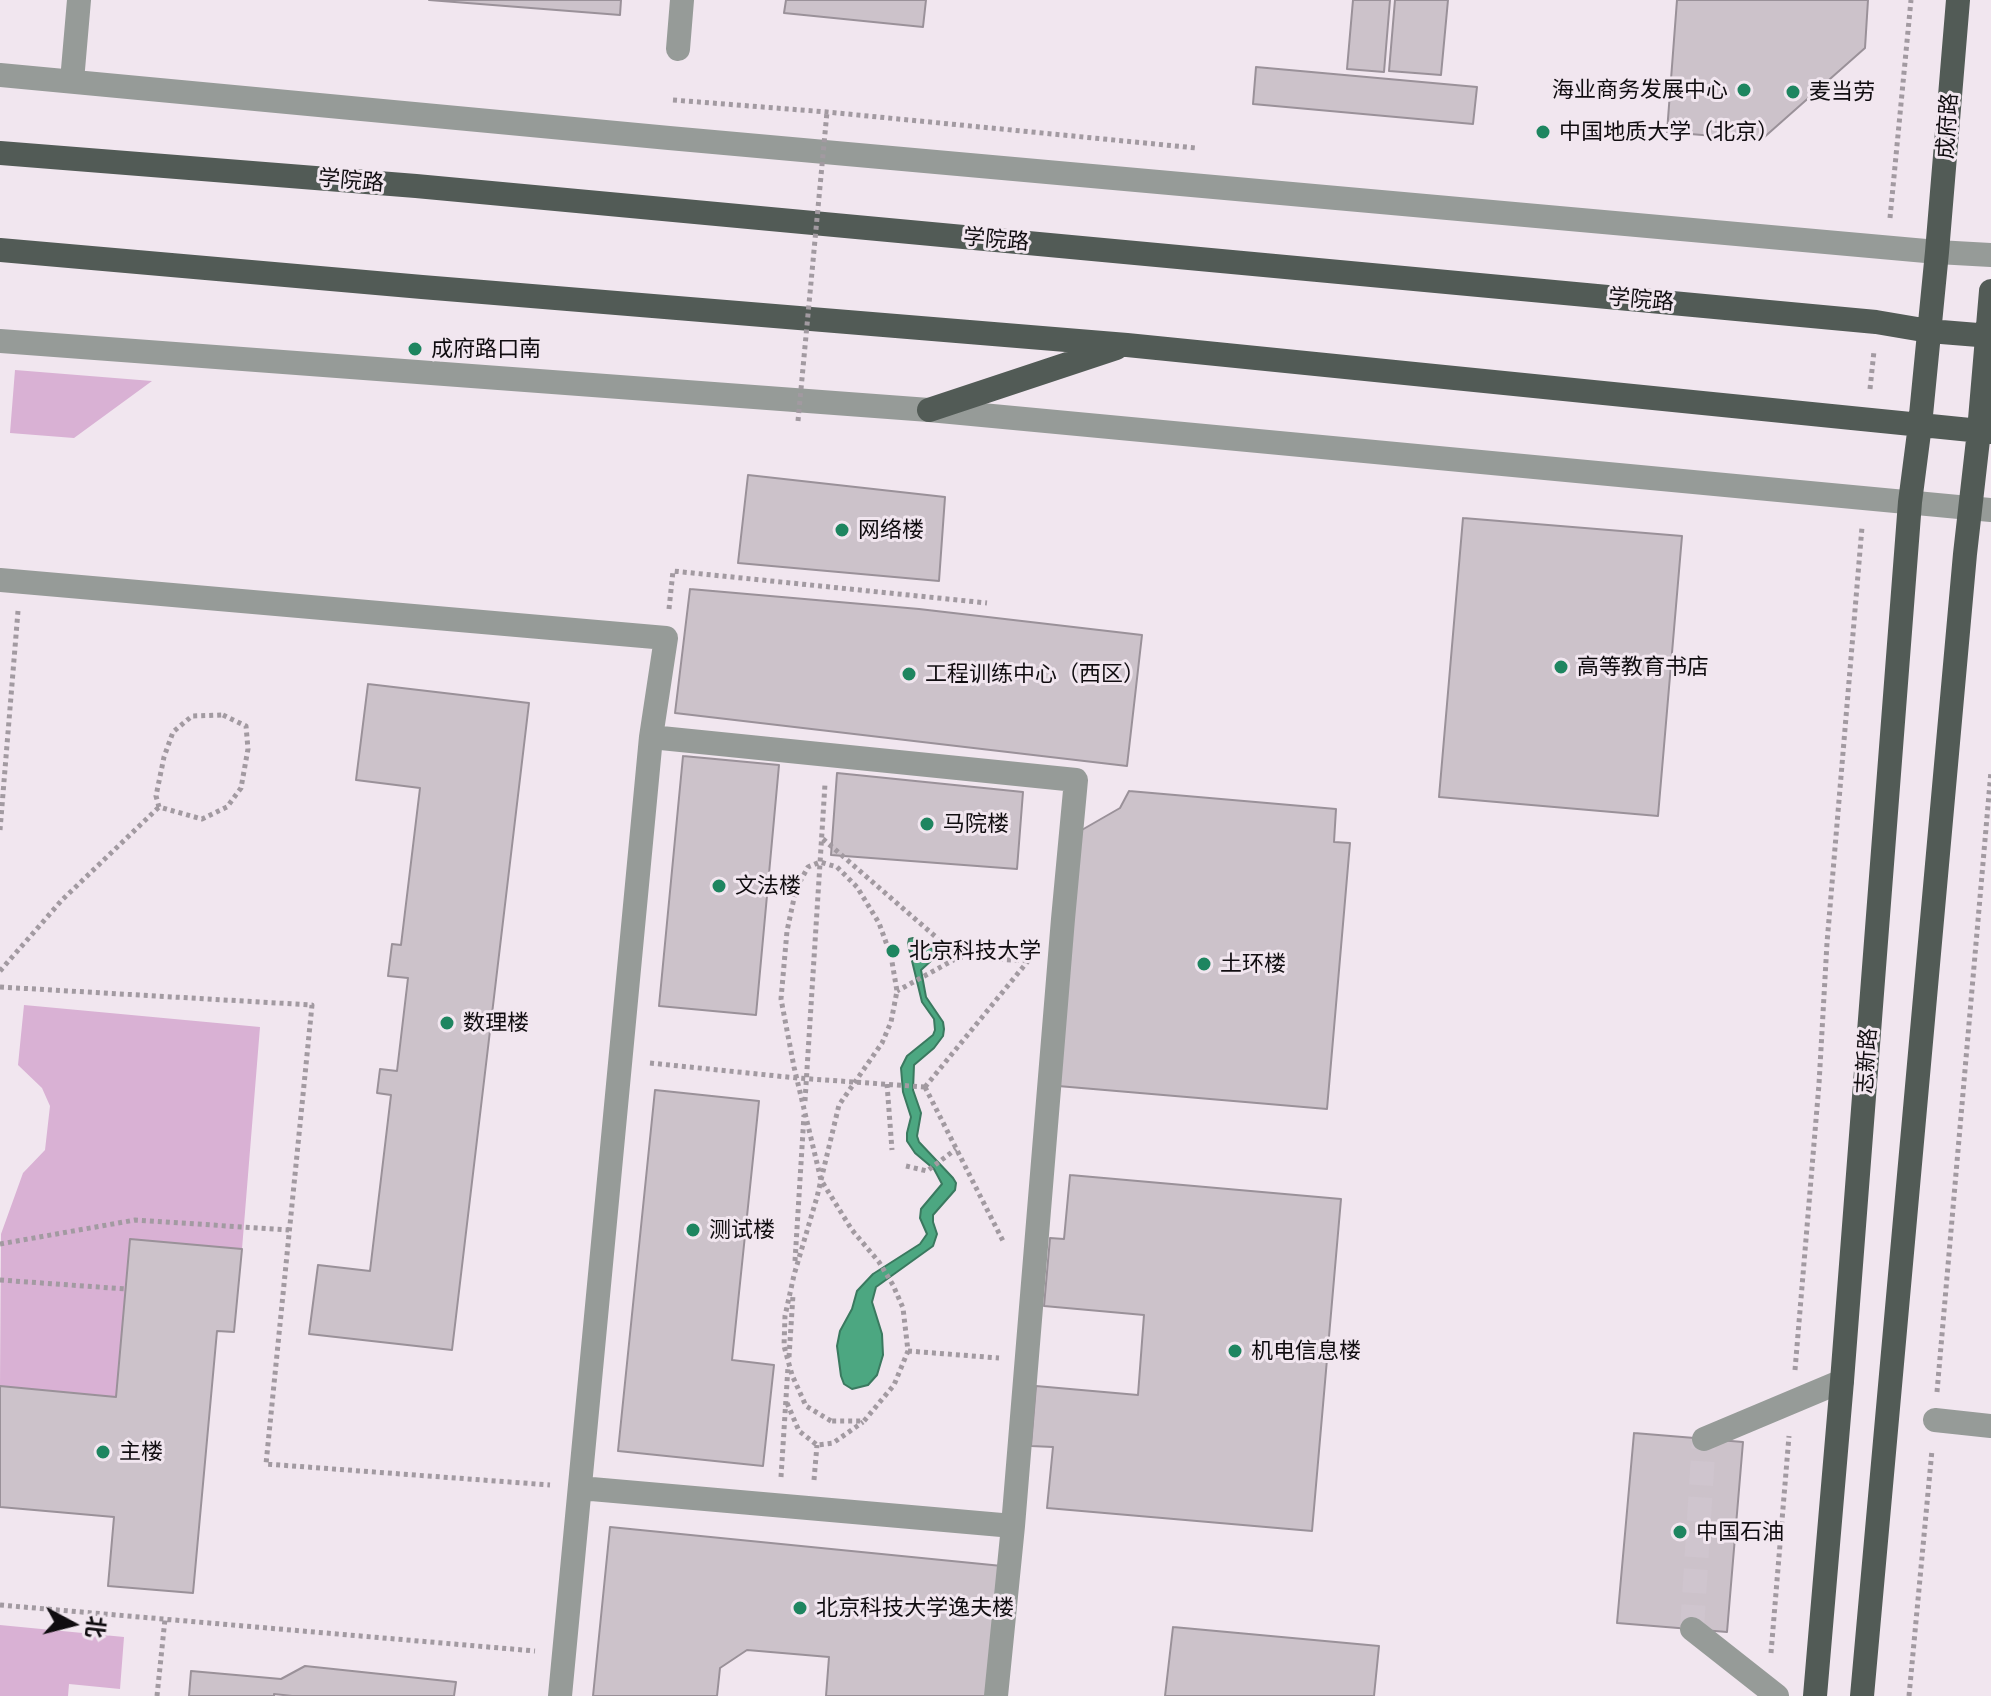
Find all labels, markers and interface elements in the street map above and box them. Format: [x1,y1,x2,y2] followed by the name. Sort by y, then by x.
[1552,77,1728,103] place label: 海业商务发展中心
[1809,79,1875,105] place label: 麦当劳
[1735,81,1753,99] marker: 海业商务发展中心
[1784,83,1802,101] marker: 麦当劳
[1933,92,1963,160] street label: 成府路
[1559,119,1779,145] place label: 中国地质大学（北京）
[1534,123,1552,141] marker: 中国地质大学（北京）
[317,165,385,197] street label: 学院路
[962,224,1030,256] street label: 学院路
[1607,284,1675,316] street label: 学院路
[431,336,541,362] place label: 成府路口南
[406,340,424,358] marker: 成府路口南
[858,517,924,543] place label: 网络楼
[833,521,851,539] marker: 网络楼
[1577,654,1709,680] place label: 高等教育书店
[1552,658,1570,676] marker: 高等教育书店
[925,661,1145,687] place label: 工程训练中心（西区）
[900,665,918,683] marker: 工程训练中心（西区）
[943,811,1009,837] place label: 马院楼
[918,815,936,833] marker: 马院楼
[735,873,801,899] place label: 文法楼
[710,877,728,895] marker: 文法楼
[909,938,1041,964] place label: 北京科技大学
[884,942,902,960] marker: 北京科技大学
[1220,951,1286,977] place label: 土环楼
[1195,955,1213,973] marker: 土环楼
[463,1010,529,1036] place label: 数理楼
[438,1014,456,1032] marker: 数理楼
[1852,1027,1882,1095] street label: 志新路
[709,1217,775,1243] place label: 测试楼
[684,1221,702,1239] marker: 测试楼
[1251,1338,1361,1364] place label: 机电信息楼
[1226,1342,1244,1360] marker: 机电信息楼
[119,1439,163,1465] place label: 主楼
[94,1443,112,1461] marker: 主楼
[1696,1519,1784,1545] place label: 中国石油
[1671,1523,1689,1541] marker: 中国石油
[32,1584,112,1664] north arrow
[816,1595,1014,1621] place label: 北京科技大学逸夫楼
[791,1599,809,1617] marker: 北京科技大学逸夫楼
[82,1614,110,1639] text: 北

